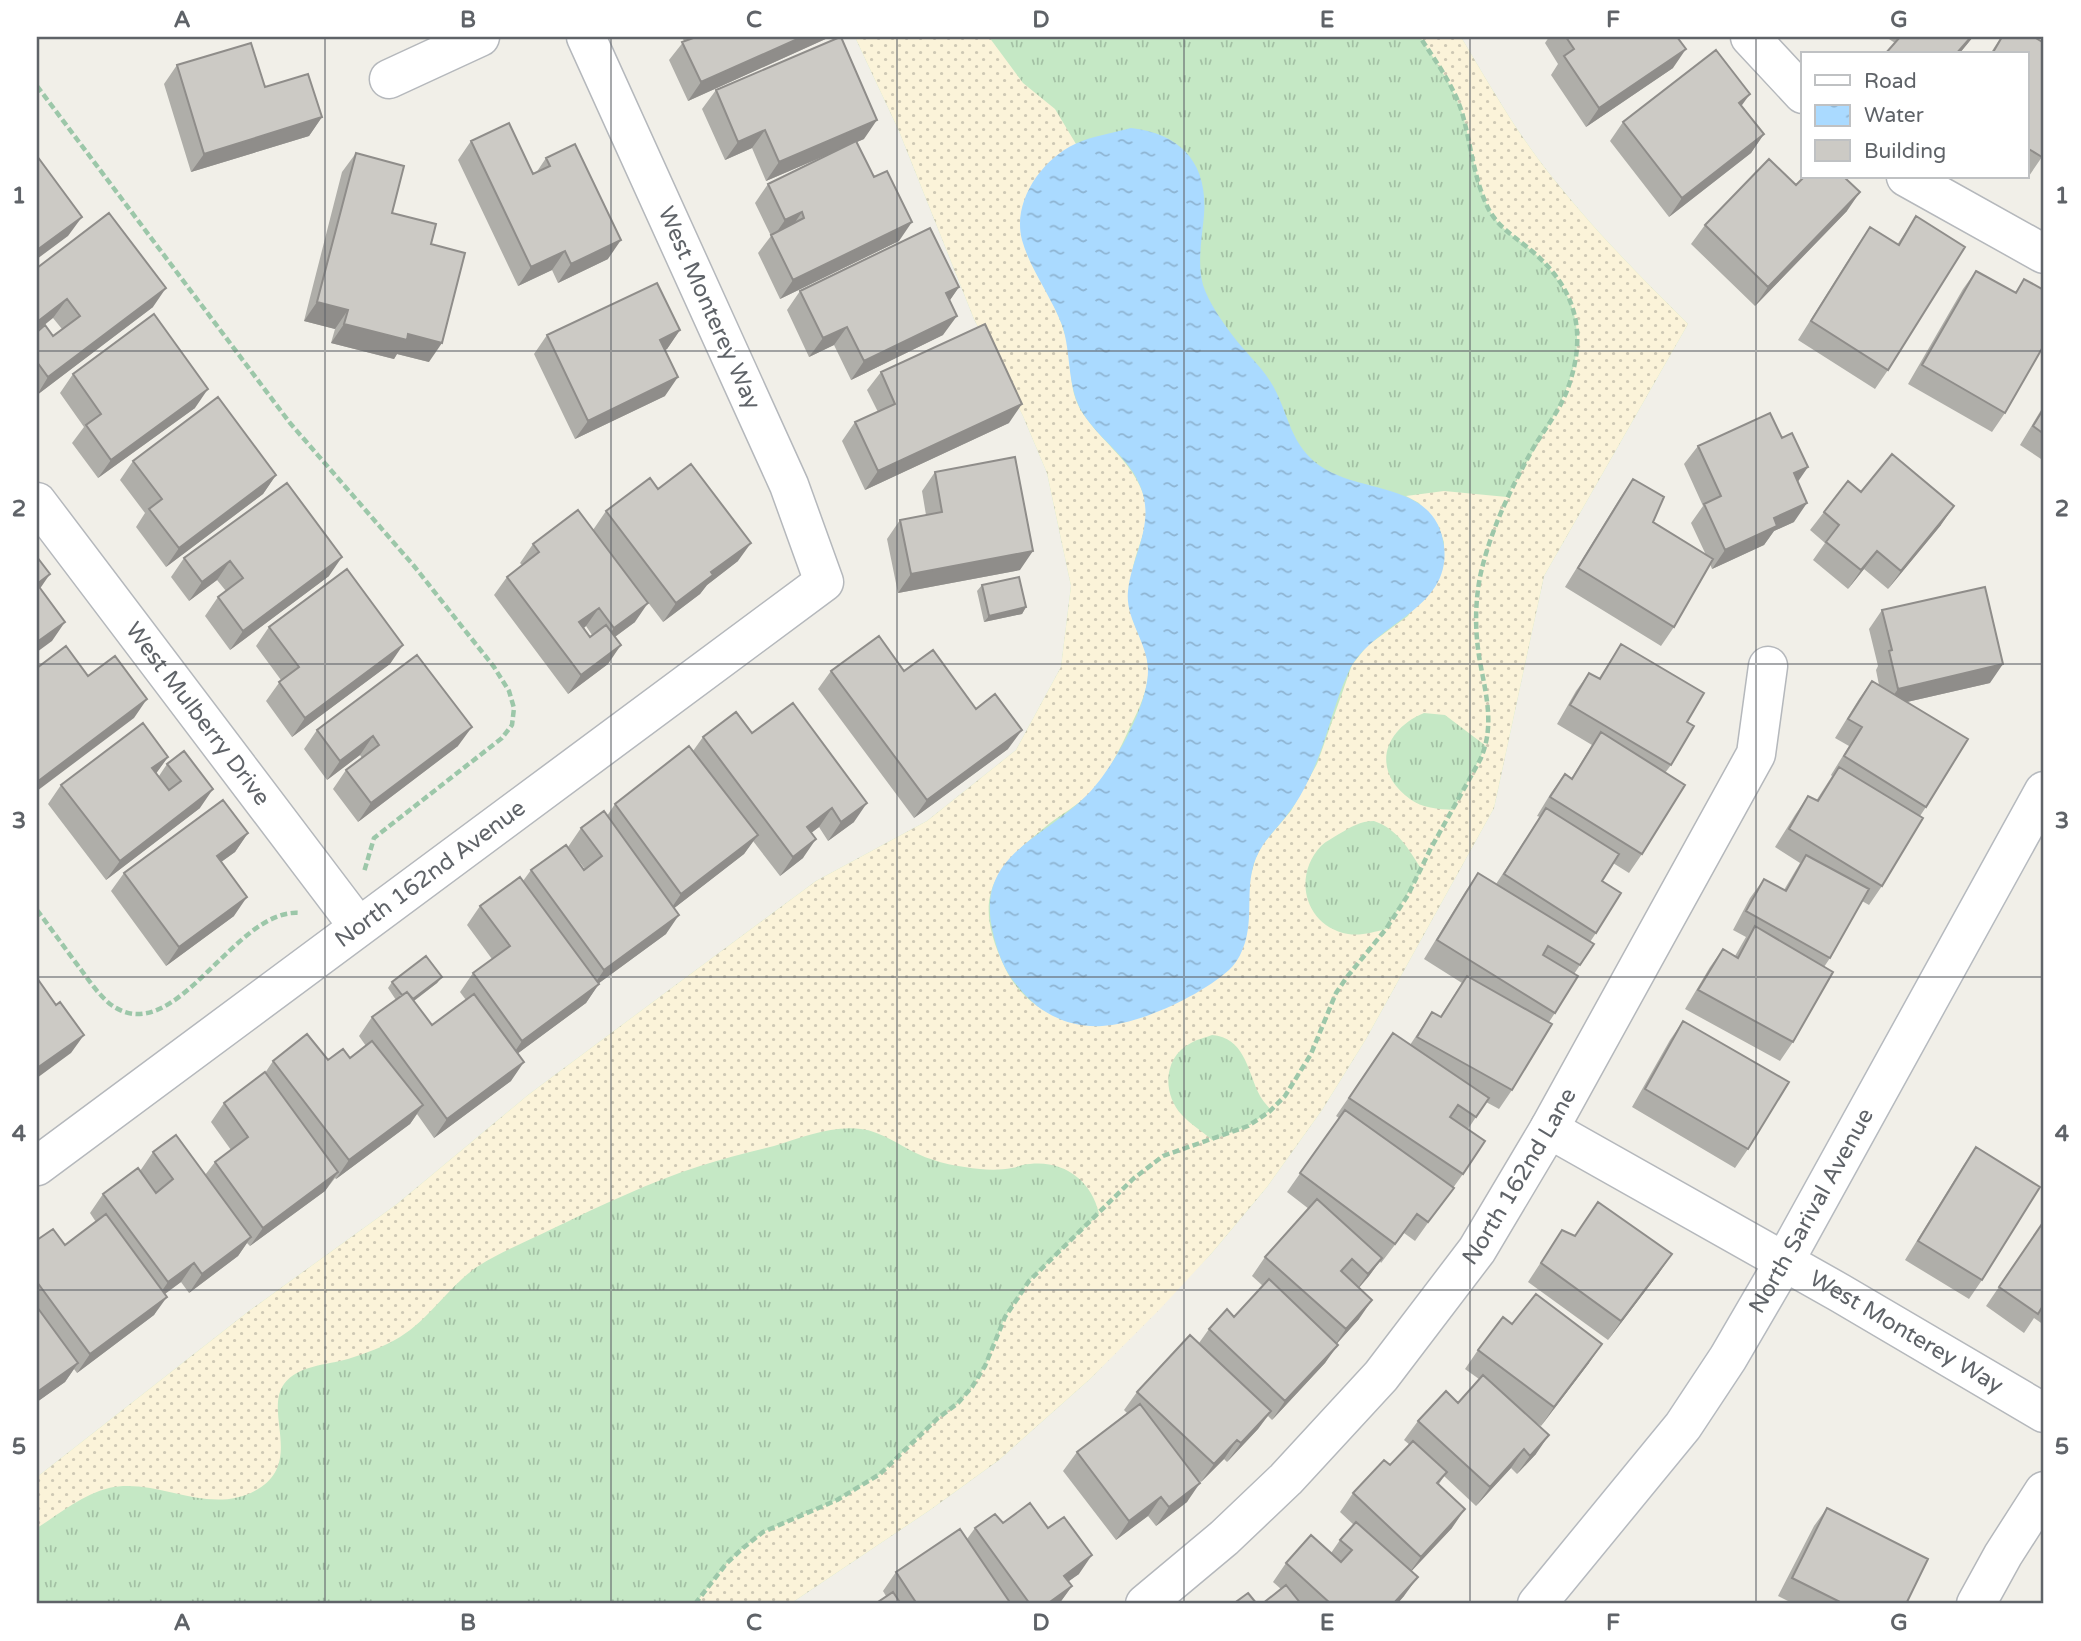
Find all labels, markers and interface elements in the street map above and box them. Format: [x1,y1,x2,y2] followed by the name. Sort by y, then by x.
[173,6,191,34] text: A
[460,6,476,34] text: B
[746,6,762,34] text: C
[1032,6,1050,34] text: D
[1320,6,1334,34] text: E
[1606,6,1620,34] text: F
[1890,6,1908,34] text: G
[1801,52,2028,178] legend
[1864,69,1917,94] text: Road
[1864,103,1924,128] text: Water
[1864,139,1946,164] text: Building
[12,182,26,210] text: 1
[2055,182,2069,210] text: 1
[652,202,766,414] street label: West Monterey Way
[12,495,26,523] text: 2
[2055,495,2069,523] text: 2
[119,617,276,811] street label: West Mulberry Drive
[330,794,531,954] street label: North 162nd Avenue
[12,807,26,835] text: 3
[2055,807,2069,835] text: 3
[1456,1083,1583,1271] street label: North 162nd Lane
[1743,1103,1880,1318] street label: North Sarival Avenue
[12,1120,27,1148] text: 4
[2055,1120,2070,1148] text: 4
[1805,1265,2008,1400] street label: West Monterey Way
[12,1433,26,1461] text: 5
[2055,1433,2069,1461] text: 5
[173,1609,191,1637] text: A
[460,1609,476,1637] text: B
[746,1609,762,1637] text: C
[1032,1609,1050,1637] text: D
[1320,1609,1334,1637] text: E
[1606,1609,1620,1637] text: F
[1890,1609,1908,1637] text: G

